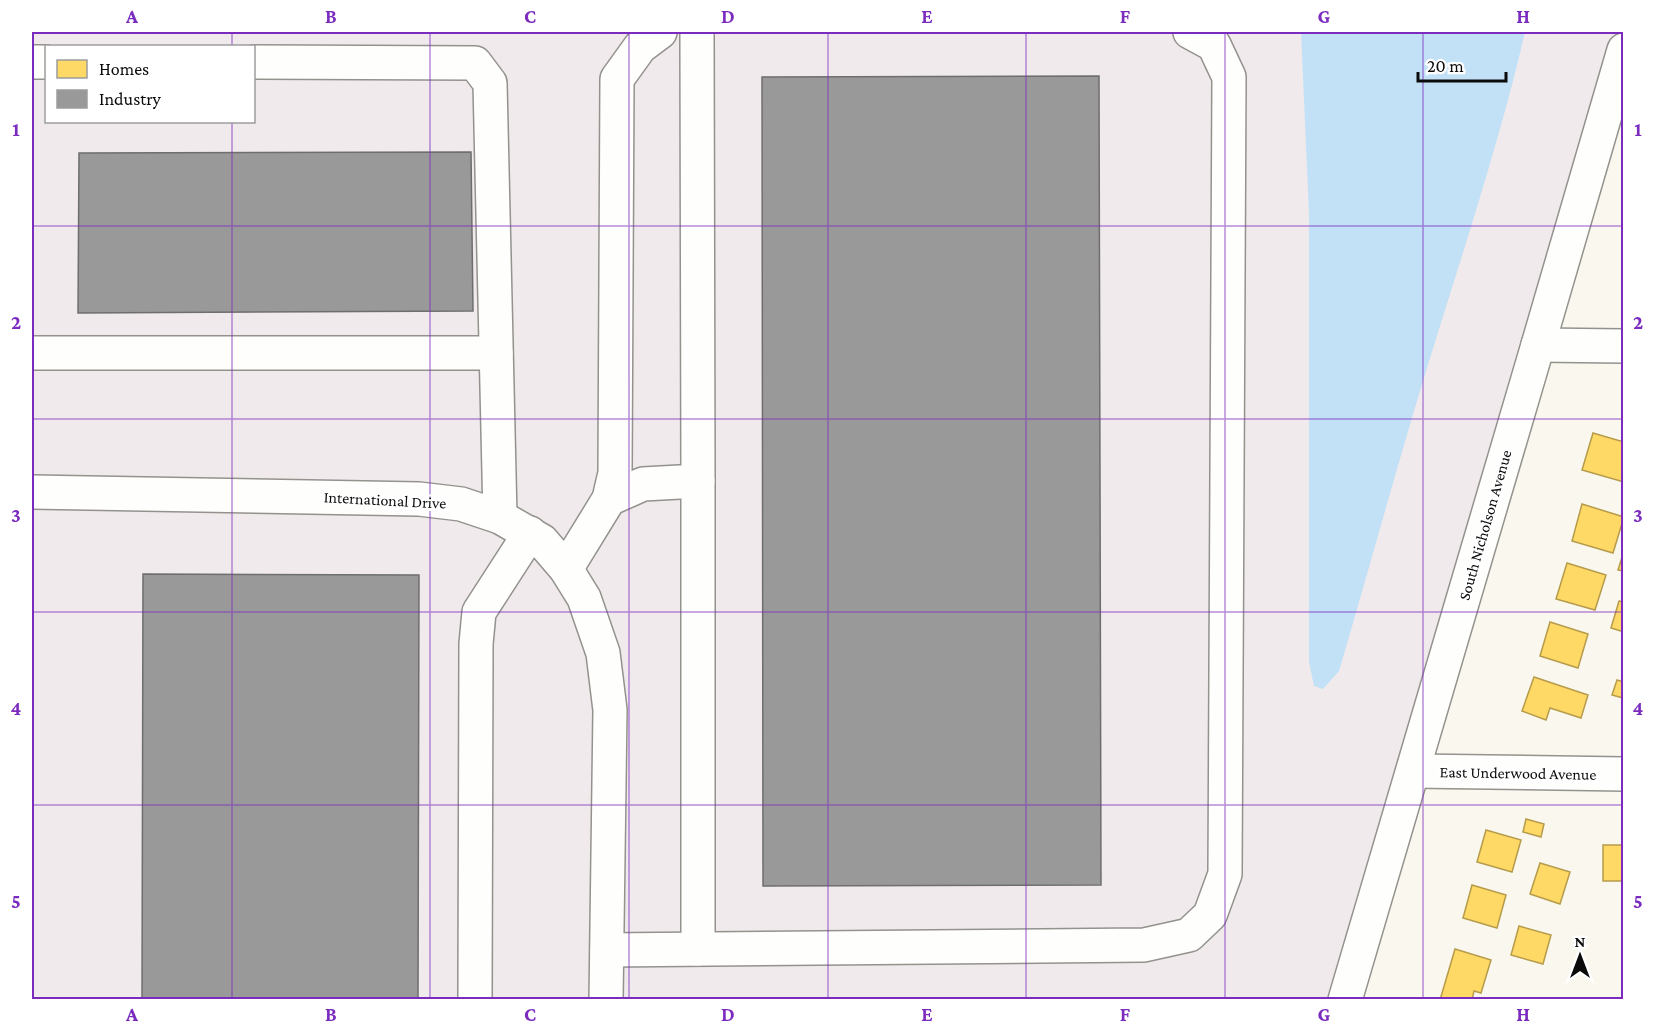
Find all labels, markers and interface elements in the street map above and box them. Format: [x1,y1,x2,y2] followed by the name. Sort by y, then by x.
[125,5,139,27] text: A
[325,5,337,27] text: B
[524,5,536,27] text: C
[721,5,735,27] text: D
[921,5,933,27] text: E
[1120,5,1131,27] text: F
[1318,5,1331,27] text: G
[1516,5,1530,27] text: H
[45,45,255,123] legend
[1418,45,1506,83] scale bar
[1427,56,1464,76] text: 20 m
[99,59,149,79] text: Homes
[99,89,162,109] text: Industry
[12,118,20,140] text: 1
[1634,118,1642,140] text: 1
[11,311,21,333] text: 2
[1633,311,1643,333] text: 2
[1455,448,1515,602] street label: South Nicholson Avenue
[323,488,447,512] street label: International Drive
[11,504,21,526] text: 3
[1633,504,1643,526] text: 3
[11,697,22,719] text: 4
[1633,697,1644,719] text: 4
[1439,763,1597,783] street label: East Underwood Avenue
[11,890,21,912] text: 5
[1633,890,1643,912] text: 5
[1550,926,1610,986] north arrow
[1575,933,1586,950] text: N
[125,1003,139,1025] text: A
[325,1003,337,1025] text: B
[524,1003,536,1025] text: C
[721,1003,735,1025] text: D
[921,1003,933,1025] text: E
[1120,1003,1131,1025] text: F
[1318,1003,1331,1025] text: G
[1516,1003,1530,1025] text: H

